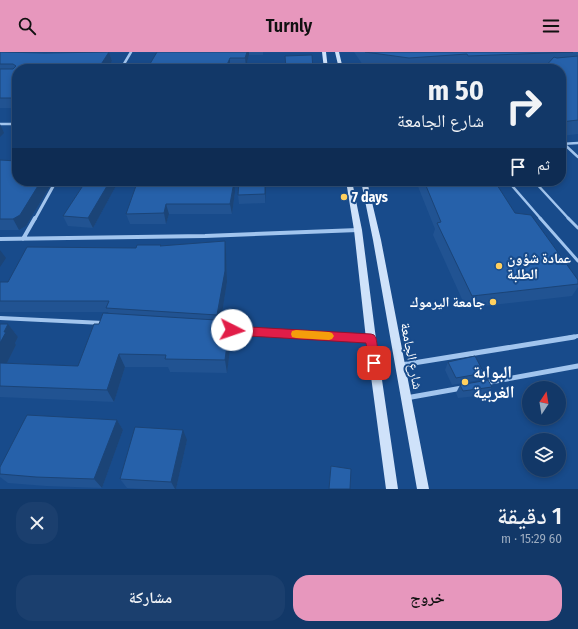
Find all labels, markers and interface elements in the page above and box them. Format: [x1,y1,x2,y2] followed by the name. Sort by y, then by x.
[16,15,38,37] icon: search
[266,15,312,37] text: Turnly
[540,15,562,37] icon: menu
[428,74,484,107] text: 50 m
[498,80,550,132] icon: right
[397,110,484,132] text: شارع الجامعة
[507,156,529,178] icon: arrive
[537,156,550,174] text: ثم
[352,189,388,206] place label: 7 days
[339,192,349,202] marker: 7 days
[507,250,571,283] place label: عمادة شؤون الطلبة
[494,261,504,271] marker: عمادة شؤون الطلبة
[410,294,485,311] place label: جامعة اليرموك
[488,297,498,307] marker: جامعة اليرموك
[211,309,253,351] position arrow
[396,321,426,391] street label: شارع الجامعة
[357,346,391,380] pin
[363,352,385,374] icon: arrive
[473,362,515,403] place label: البوابة الغربية
[460,377,470,387] marker: البوابة الغربية
[522,381,566,425] north arrow
[522,381,566,477] map controls
[522,433,566,477] button: layers
[16,502,58,544] button: close
[497,502,562,530] text: 1 دقيقة
[501,531,562,546] text: 60 m · 15:29
[16,575,285,621] button: مشاركة
[293,575,562,621] button: خروج

